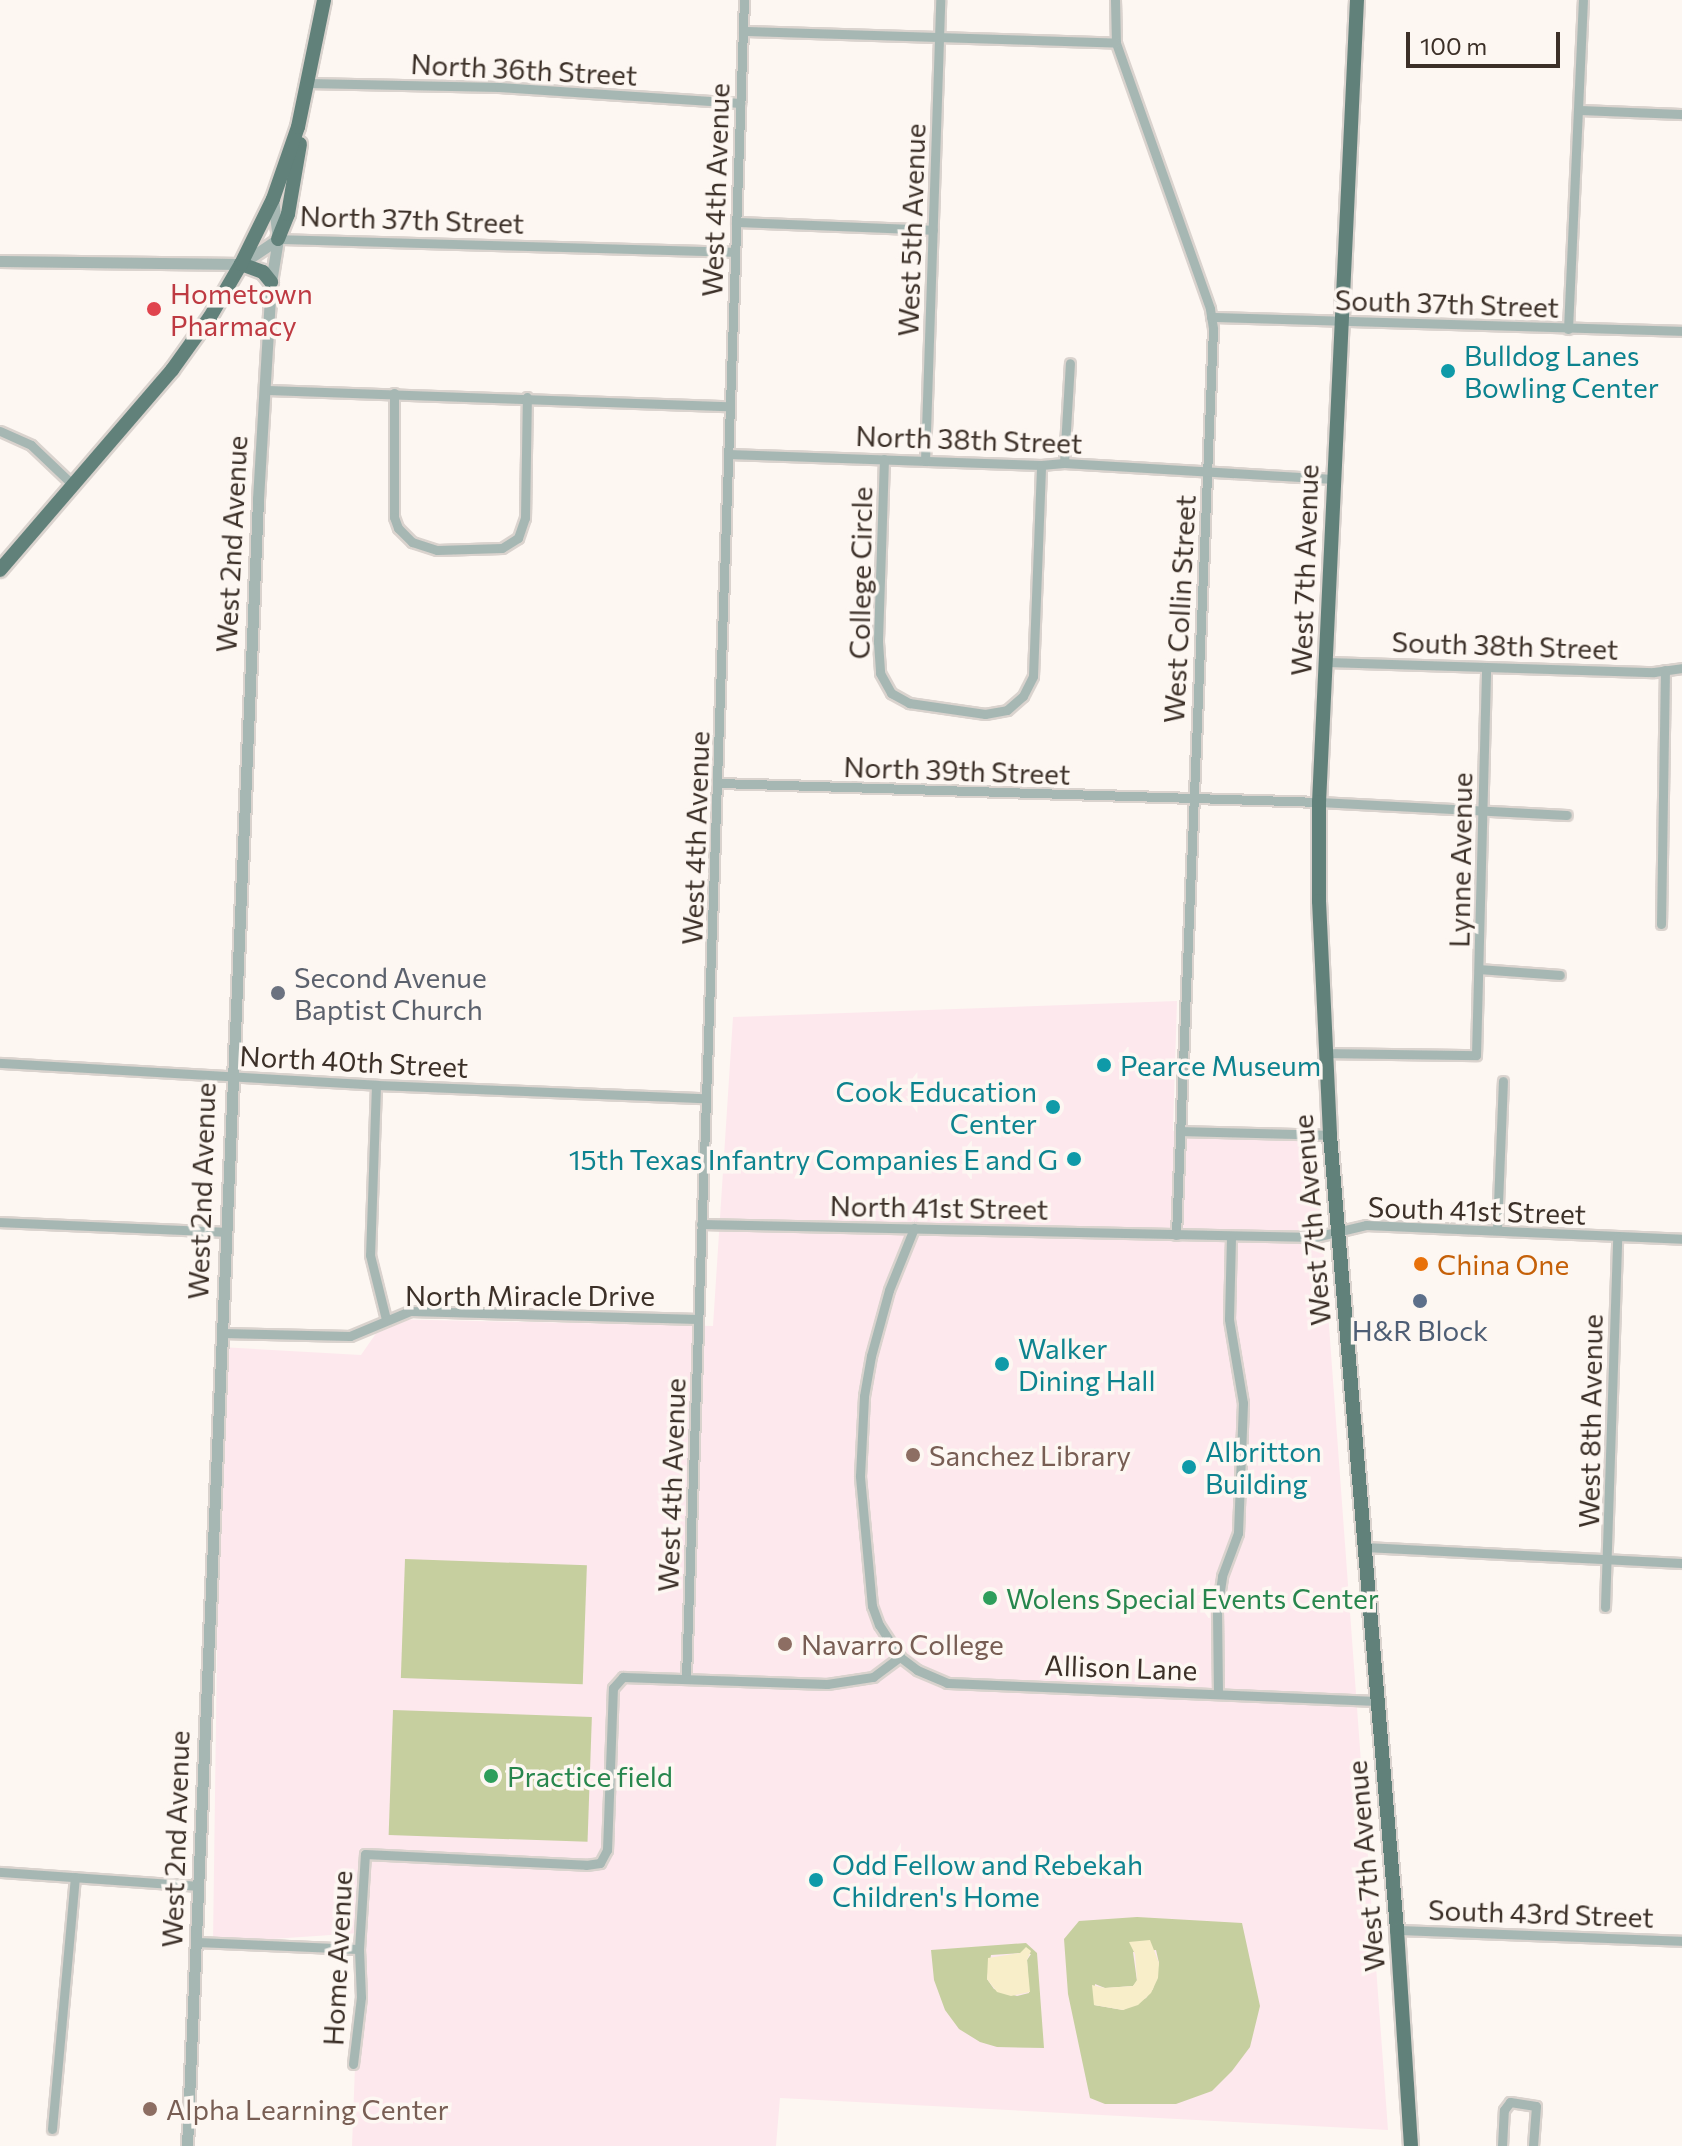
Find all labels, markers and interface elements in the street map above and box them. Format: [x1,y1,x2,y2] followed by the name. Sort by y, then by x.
[1410,16,1564,66] scale bar
[1420,31,1487,60] text: 100 m
[410,46,638,92] street label: North 36th Street
[694,83,736,297] street label: West 4th Avenue
[890,123,932,337] street label: West 5th Avenue
[299,198,525,240] street label: North 37th Street
[170,276,313,342] place label: Hometown Pharmacy
[1334,282,1560,324] street label: South 37th Street
[145,300,163,318] marker: Hometown Pharmacy
[1464,338,1659,404] place label: Bulldog Lanes Bowling Center
[1439,362,1457,380] marker: Bulldog Lanes Bowling Center
[855,418,1083,460] street label: North 38th Street
[209,435,253,653] street label: West 2nd Avenue
[1284,464,1324,676] street label: West 7th Avenue
[842,486,878,660] street label: College Circle
[1156,494,1202,724] street label: West Collin Street
[1391,624,1619,666] street label: South 38th Street
[674,731,716,945] street label: West 4th Avenue
[843,749,1071,791] street label: North 39th Street
[1442,772,1478,948] street label: Lynne Avenue
[294,960,487,1026] place label: Second Avenue Baptist Church
[269,984,287,1002] marker: Second Avenue Baptist Church
[239,1038,469,1084] street label: North 40th Street
[1120,1048,1321,1082] place label: Pearce Museum
[1095,1056,1113,1074] marker: Pearce Museum
[835,1074,1037,1140] place label: Cook Education Center
[180,1082,222,1300] street label: West 2nd Avenue
[1044,1098,1062,1116] marker: Cook Education Center
[1285,1113,1337,1327] street label: West 7th Avenue
[569,1142,1058,1176] place label: 15th Texas Infantry Companies E and G
[1065,1150,1083,1168] marker: 15th Texas Infantry Companies E and G
[829,1188,1049,1226] street label: North 41st Street
[1367,1189,1587,1231] street label: South 41st Street
[1437,1247,1569,1281] place label: China One
[1412,1255,1430,1273] marker: China One
[405,1278,655,1312] street label: North Miracle Drive
[1411,1292,1429,1310] marker: H&R Block
[1352,1313,1488,1347] place label: H&R Block
[1571,1314,1609,1528] street label: West 8th Avenue
[1018,1331,1155,1397] place label: Walker Dining Hall
[993,1355,1011,1373] marker: Walker Dining Hall
[650,1378,692,1592] street label: West 4th Avenue
[1205,1434,1322,1500] place label: Albritton Building
[929,1438,1131,1472] place label: Sanchez Library
[904,1446,922,1464] marker: Sanchez Library
[1180,1458,1198,1476] marker: Albritton Building
[1006,1581,1379,1615] place label: Wolens Special Events Center
[981,1589,999,1607] marker: Wolens Special Events Center
[801,1627,1004,1661] place label: Navarro College
[776,1635,794,1653] marker: Navarro College
[1044,1648,1198,1686] street label: Allison Lane
[154,1730,196,1948] street label: West 2nd Avenue
[507,1759,673,1793] place label: Practice field
[1339,1759,1391,1973] street label: West 7th Avenue
[482,1767,500,1785] marker: Practice field
[832,1847,1143,1913] place label: Odd Fellow and Rebekah Children's Home
[316,1869,358,2047] street label: Home Avenue
[807,1871,825,1889] marker: Odd Fellow and Rebekah Children's Home
[1428,1892,1654,1934] street label: South 43rd Street
[166,2092,449,2126] place label: Alpha Learning Center
[141,2100,159,2118] marker: Alpha Learning Center

